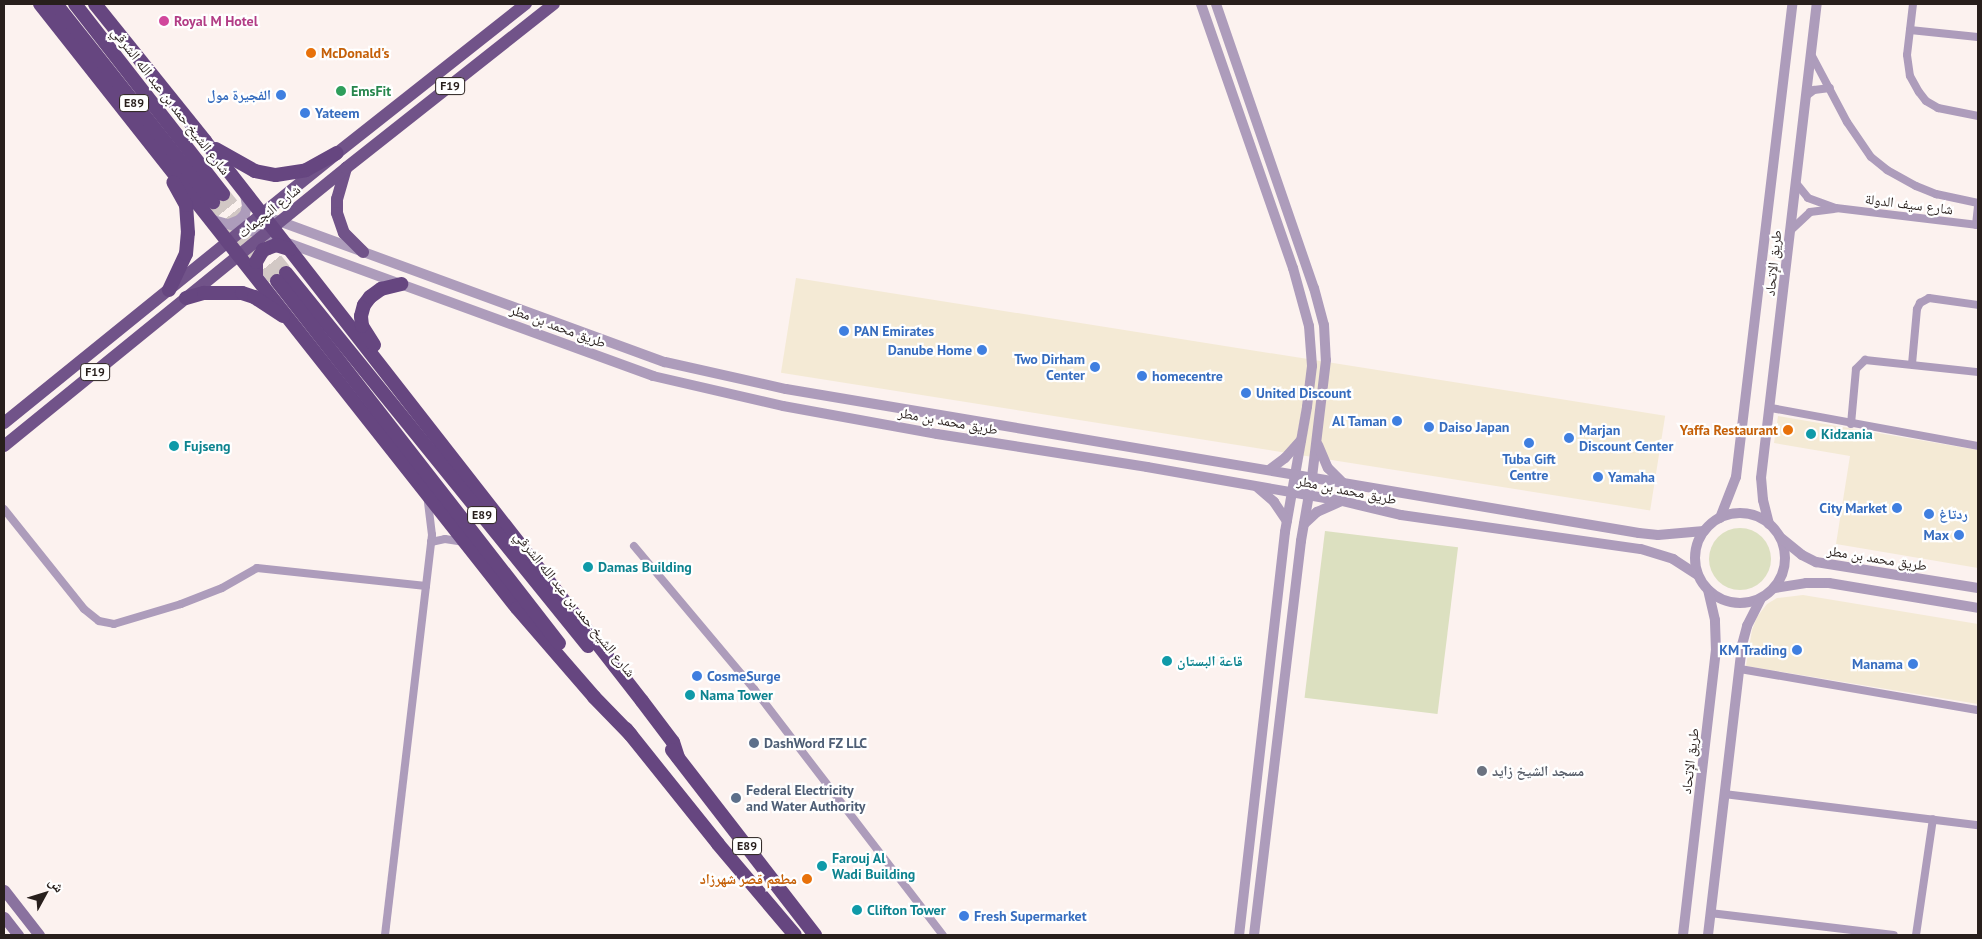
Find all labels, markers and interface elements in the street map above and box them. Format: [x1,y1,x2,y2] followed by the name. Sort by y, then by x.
[174,13,258,29] place label: Royal M Hotel
[158,15,170,27] marker: Royal M Hotel
[108,24,234,178] street label: شارع الشيخ حمد بن عبد الله الشرقي
[321,45,390,61] place label: McDonald's
[305,47,317,59] marker: McDonald's
[435,76,465,95] road number: F19
[351,83,391,99] place label: EmsFit
[335,85,347,97] marker: EmsFit
[207,87,271,103] place label: الفجيرة مول
[275,89,287,101] marker: الفجيرة مول
[119,94,149,112] road number: E89
[315,105,359,121] place label: Yateem
[299,107,311,119] marker: Yateem
[234,181,304,241] street label: شارع النجيمات
[1864,190,1954,218] street label: شارع سيف الدولة
[1761,229,1785,297] street label: طريق اﻹتحاد
[508,301,608,351] street label: طريق محمد بن مطر
[854,323,934,339] place label: PAN Emirates
[838,325,850,337] marker: PAN Emirates
[888,342,972,358] place label: Danube Home
[976,344,988,356] marker: Danube Home
[1014,351,1085,384] place label: Two Dirham Center
[1089,361,1101,373] marker: Two Dirham Center
[80,362,110,382] road number: F19
[1152,368,1223,384] place label: homecentre
[1136,370,1148,382] marker: homecentre
[1256,385,1351,401] place label: United Discount
[1240,387,1252,399] marker: United Discount
[897,404,999,438] street label: طريق محمد بن مطر
[1332,413,1387,429] place label: Al Taman
[1391,415,1403,427] marker: Al Taman
[1439,419,1509,435] place label: Daiso Japan
[1423,421,1435,433] marker: Daiso Japan
[1579,422,1674,454] place label: Marjan Discount Center
[1680,422,1778,438] place label: Yaffa Restaurant
[1782,424,1794,436] marker: Yaffa Restaurant
[1821,426,1873,442] place label: Kidzania
[1805,428,1817,440] marker: Kidzania
[1563,432,1575,444] marker: Marjan Discount Center
[1523,437,1535,449] marker: Tuba Gift Centre
[184,438,231,454] place label: Fujseng
[168,440,180,452] marker: Fujseng
[1502,451,1556,484] place label: Tuba Gift Centre
[1608,469,1655,485] place label: Yamaha
[1592,471,1604,483] marker: Yamaha
[1296,472,1398,508] street label: طريق محمد بن مطر
[1819,500,1887,516] place label: City Market
[1891,502,1903,514] marker: City Market
[467,506,497,524] road number: E89
[1939,506,1968,522] place label: ردتاغ
[1923,508,1935,520] marker: ردتاغ
[1924,527,1949,543] place label: Max
[511,528,639,680] street label: شارع الشيخ حمد بن عبد الله الشرقي
[1953,529,1965,541] marker: Max
[1826,542,1928,574] street label: طريق محمد بن مطر
[598,559,692,575] place label: Damas Building
[582,561,594,573] marker: Damas Building
[1719,642,1787,658] place label: KM Trading
[1791,644,1803,656] marker: KM Trading
[1177,653,1243,669] place label: قاعة البستان
[1161,655,1173,667] marker: قاعة البستان
[1852,656,1903,672] place label: Manama
[1907,658,1919,670] marker: Manama
[707,668,781,684] place label: CosmeSurge
[691,670,703,682] marker: CosmeSurge
[700,687,773,703] place label: Nama Tower
[684,689,696,701] marker: Nama Tower
[1678,727,1702,795] street label: طريق اﻹتحاد
[764,735,868,751] place label: DashWord FZ LLC
[748,737,760,749] marker: DashWord FZ LLC
[1492,763,1584,779] place label: مسجد الشيخ زايد
[1476,765,1488,777] marker: مسجد الشيخ زايد
[746,782,866,814] place label: Federal Electricity and Water Authority
[730,792,742,804] marker: Federal Electricity and Water Authority
[732,836,762,856] road number: E89
[832,850,915,882] place label: Farouj Al Wadi Building
[816,860,828,872] marker: Farouj Al Wadi Building
[20,869,70,919] north arrow
[700,871,797,887] place label: مطعم قصر شهرزاد
[45,873,68,896] text: ش
[801,873,813,885] marker: مطعم قصر شهرزاد
[867,902,946,918] place label: Clifton Tower
[851,904,863,916] marker: Clifton Tower
[974,908,1087,924] place label: Fresh Supermarket
[958,910,970,922] marker: Fresh Supermarket

